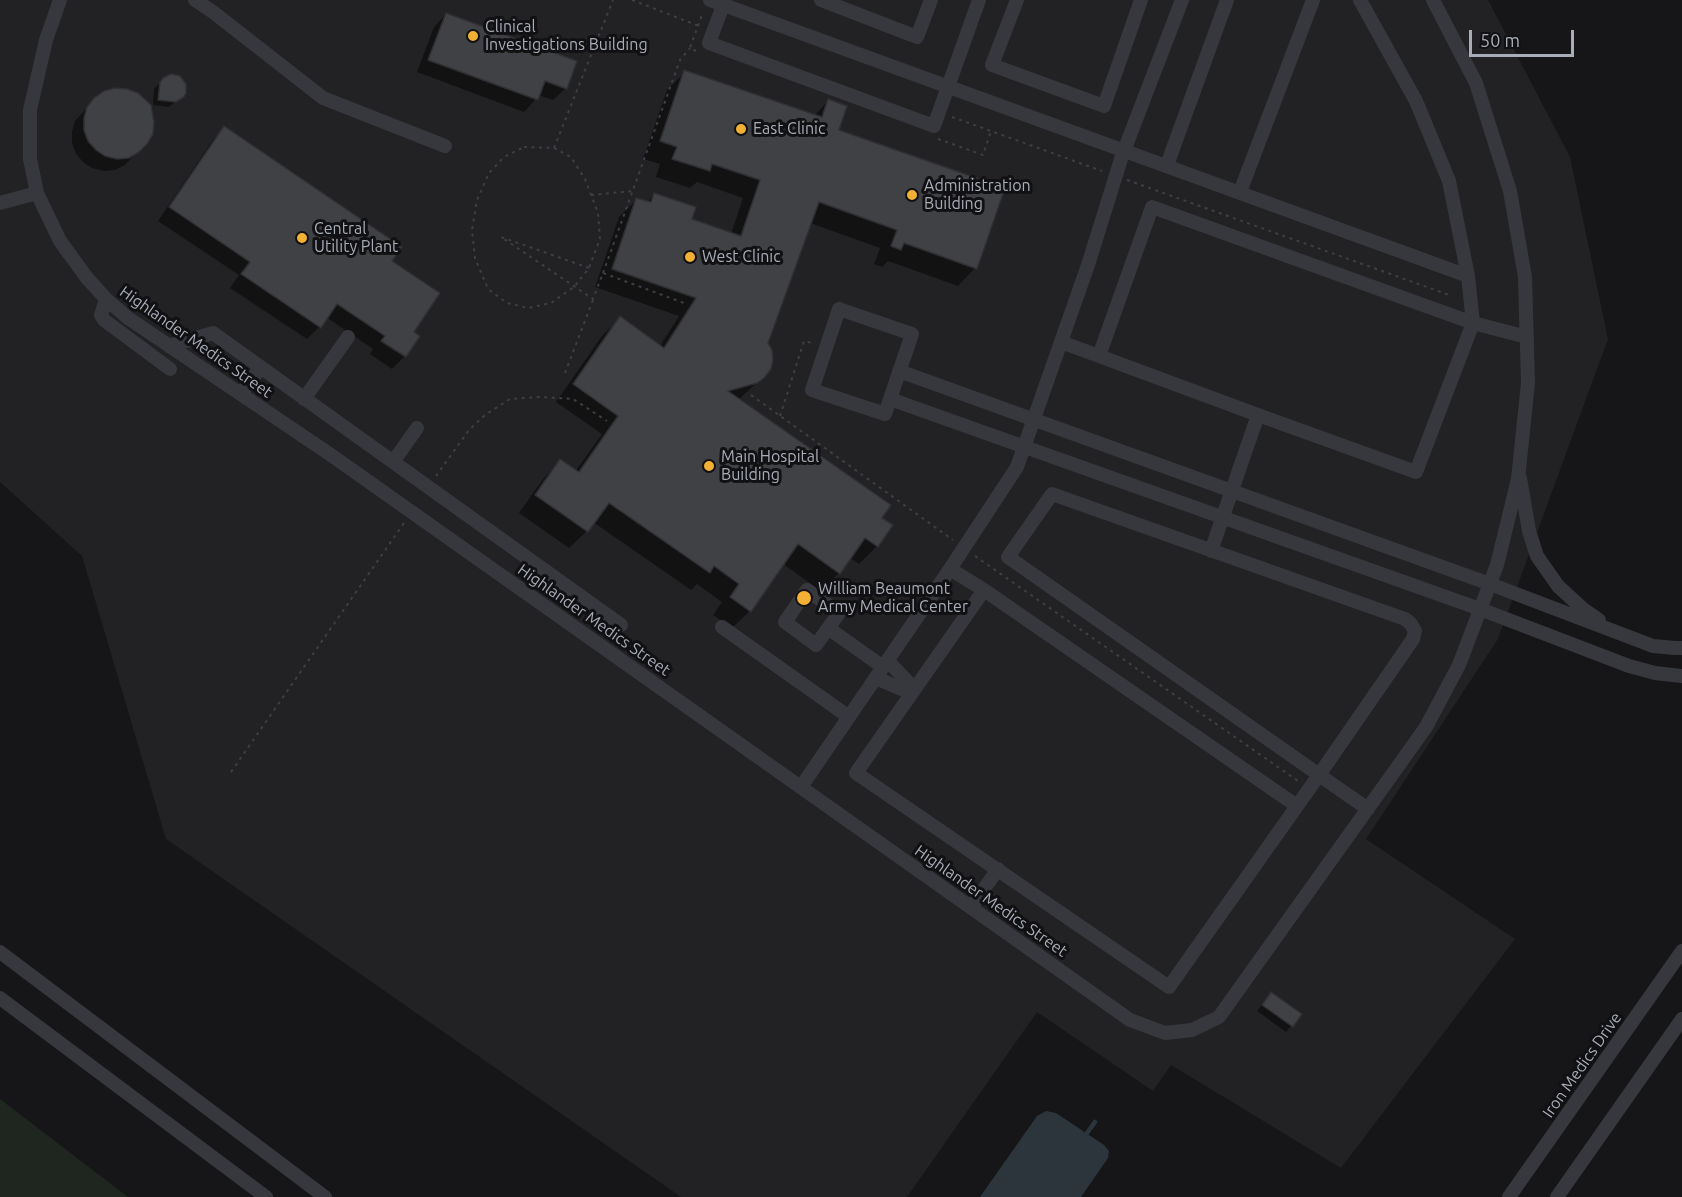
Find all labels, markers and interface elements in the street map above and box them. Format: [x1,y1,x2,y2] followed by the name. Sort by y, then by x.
[485,17,648,55] place label: Clinical Investigations Building
[1472,18,1577,56] scale bar
[466,29,480,43] marker: Clinical Investigations Building
[1480,30,1520,50] text: 50 m
[753,119,825,139] place label: East Clinic
[734,122,748,136] marker: East Clinic
[924,176,1031,214] place label: Administration Building
[905,188,919,202] marker: Administration Building
[314,219,398,257] place label: Central Utility Plant
[295,231,309,245] marker: Central Utility Plant
[702,247,781,267] place label: West Clinic
[683,250,697,264] marker: West Clinic
[116,282,276,402] street label: Highlander Medics Street
[721,447,819,485] place label: Main Hospital Building
[702,459,716,473] marker: Main Hospital Building
[514,560,674,680] street label: Highlander Medics Street
[818,579,968,617] place label: William Beaumont Army Medical Center
[795,589,813,607] marker: William Beaumont Army Medical Center
[911,841,1071,961] street label: Highlander Medics Street
[1539,1009,1625,1121] street label: Iron Medics Drive

